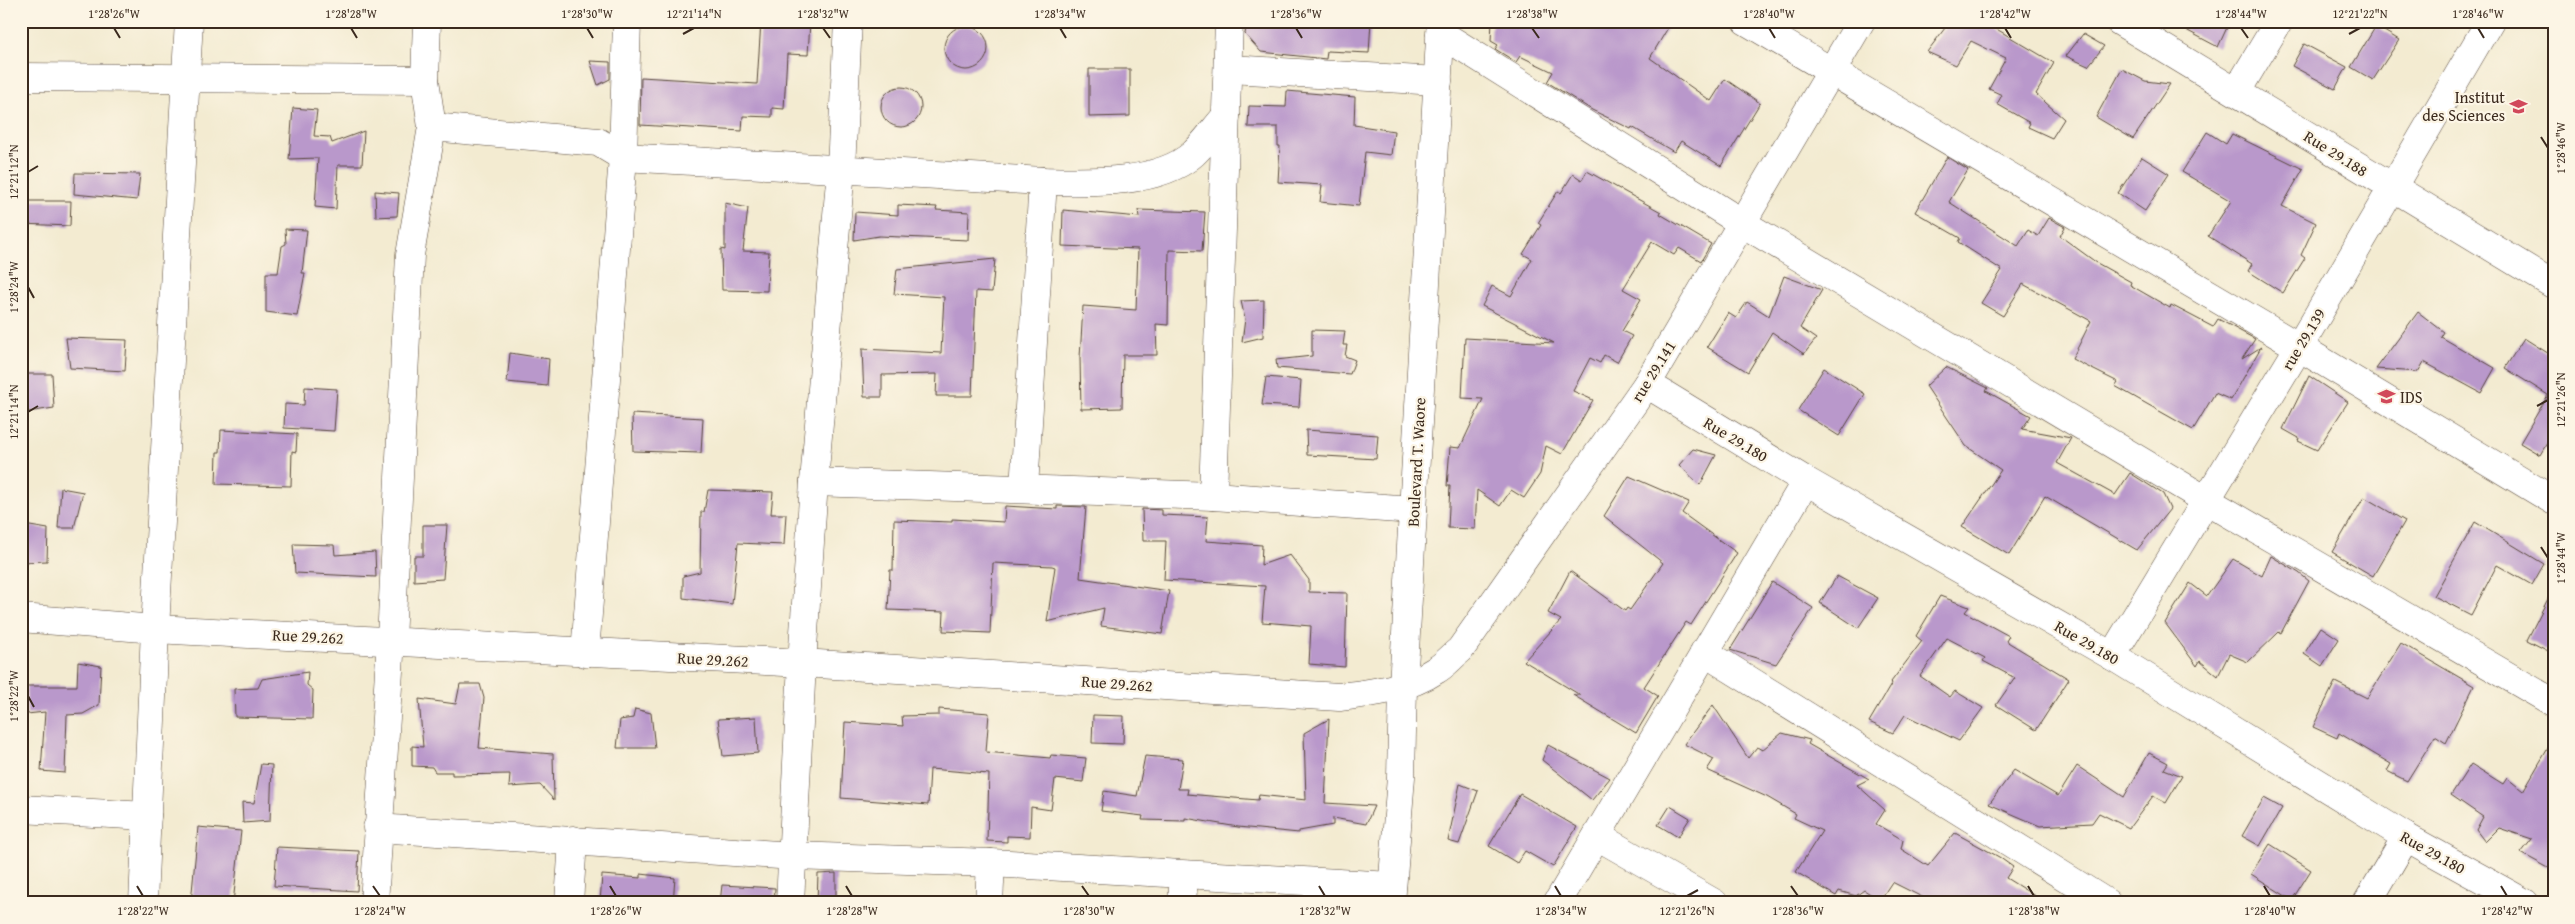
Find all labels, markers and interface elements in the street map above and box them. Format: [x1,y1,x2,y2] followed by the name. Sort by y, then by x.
[88,5,141,22] text: 1°28'26"W
[325,5,378,22] text: 1°28'28"W
[561,5,614,22] text: 1°28'30"W
[666,5,722,22] text: 12°21'14"N
[797,5,850,22] text: 1°28'32"W
[1034,5,1087,22] text: 1°28'34"W
[1270,5,1323,22] text: 1°28'36"W
[1506,5,1559,22] text: 1°28'38"W
[1743,5,1796,22] text: 1°28'40"W
[1979,5,2032,22] text: 1°28'42"W
[2215,5,2268,22] text: 1°28'44"W
[2332,5,2388,22] text: 12°21'22"N
[2452,5,2505,22] text: 1°28'46"W
[2422,85,2505,127] place label: Institut des Sciences
[2509,96,2529,116] school or university icon: Institut des Sciences
[2552,121,2569,174] text: 1°28'46"W
[2299,124,2373,182] street label: Rue 29.188
[5,144,22,200] text: 12°21'12"N
[5,260,22,313] text: 1°28'24"W
[2275,303,2331,375] street label: rue 29.139
[1625,336,1681,406] street label: rue 29.141
[2552,372,2569,428] text: 12°21'26"N
[5,384,22,440] text: 12°21'14"N
[2400,385,2423,409] place label: IDS
[2376,387,2396,407] school or university icon: IDS
[1401,397,1431,527] street label: Boulevard T. Waore
[1699,410,1773,468] street label: Rue 29.180
[2552,531,2569,584] text: 1°28'44"W
[2050,614,2124,670] street label: Rue 29.180
[272,622,344,650] street label: Rue 29.262
[677,645,749,673] street label: Rue 29.262
[5,669,22,722] text: 1°28'22"W
[1081,669,1153,697] street label: Rue 29.262
[2396,824,2470,880] street label: Rue 29.180
[117,902,170,919] text: 1°28'22"W
[354,902,407,919] text: 1°28'24"W
[590,902,643,919] text: 1°28'26"W
[826,902,879,919] text: 1°28'28"W
[1063,902,1116,919] text: 1°28'30"W
[1299,902,1352,919] text: 1°28'32"W
[1535,902,1588,919] text: 1°28'34"W
[1659,902,1715,919] text: 12°21'26"N
[1772,902,1825,919] text: 1°28'36"W
[2008,902,2061,919] text: 1°28'38"W
[2244,902,2297,919] text: 1°28'40"W
[2481,902,2534,919] text: 1°28'42"W

